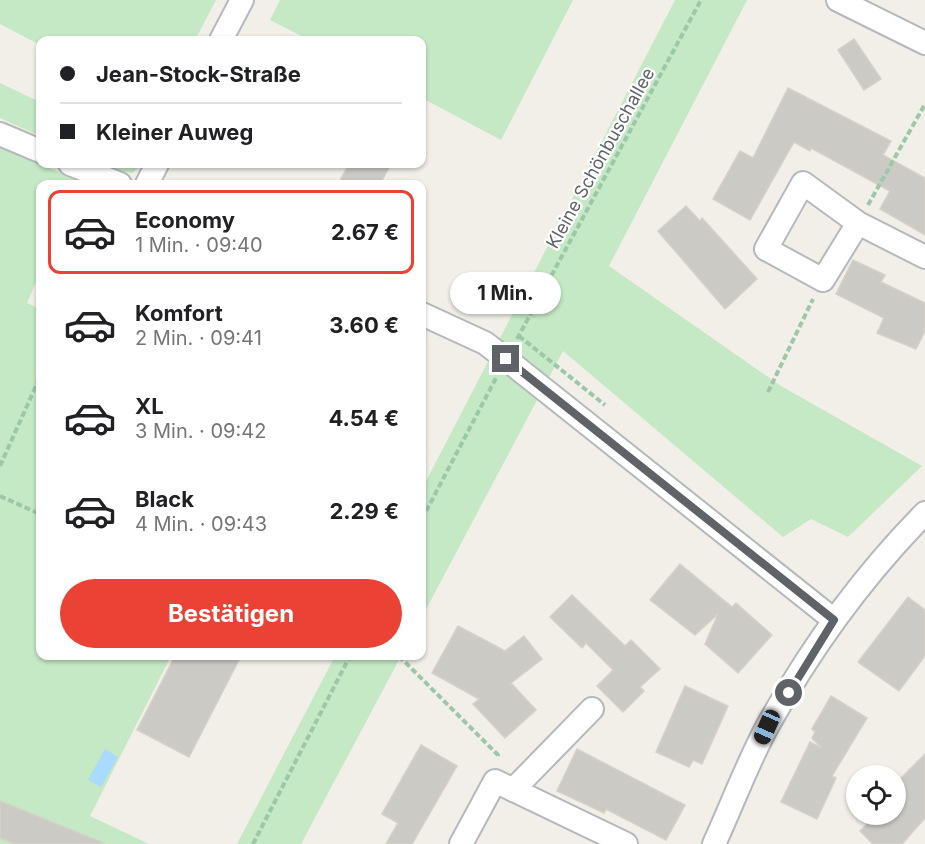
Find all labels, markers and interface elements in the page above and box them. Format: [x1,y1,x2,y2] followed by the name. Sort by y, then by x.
[96,61,301,87] text: Jean-Stock-Straße
[542,64,658,252] street label: Kleine Schönbuschallee
[96,119,253,145] text: Kleiner Auweg
[63,205,117,259] icon: car
[135,207,235,233] text: Economy
[331,219,399,245] text: 2.67 €
[135,233,263,257] text: 1 Min. · 09:40
[450,272,562,314] callout: 1 Min.
[477,281,534,305] text: 1 Min.
[63,298,117,352] icon: car
[135,300,223,326] text: Komfort
[329,312,399,338] text: 3.60 €
[135,326,262,350] text: 2 Min. · 09:41
[492,345,519,372] route end
[63,391,117,445] icon: car
[135,393,164,419] text: XL
[328,405,399,431] text: 4.54 €
[135,419,266,443] text: 3 Min. · 09:42
[63,484,117,538] icon: car
[135,486,194,512] text: Black
[329,498,399,524] text: 2.29 €
[135,512,267,536] text: 4 Min. · 09:43
[60,579,402,648] button: Bestätigen
[775,679,802,706] route start
[751,707,783,747] car
[846,765,906,825] map controls
[846,765,906,825] button: locate

